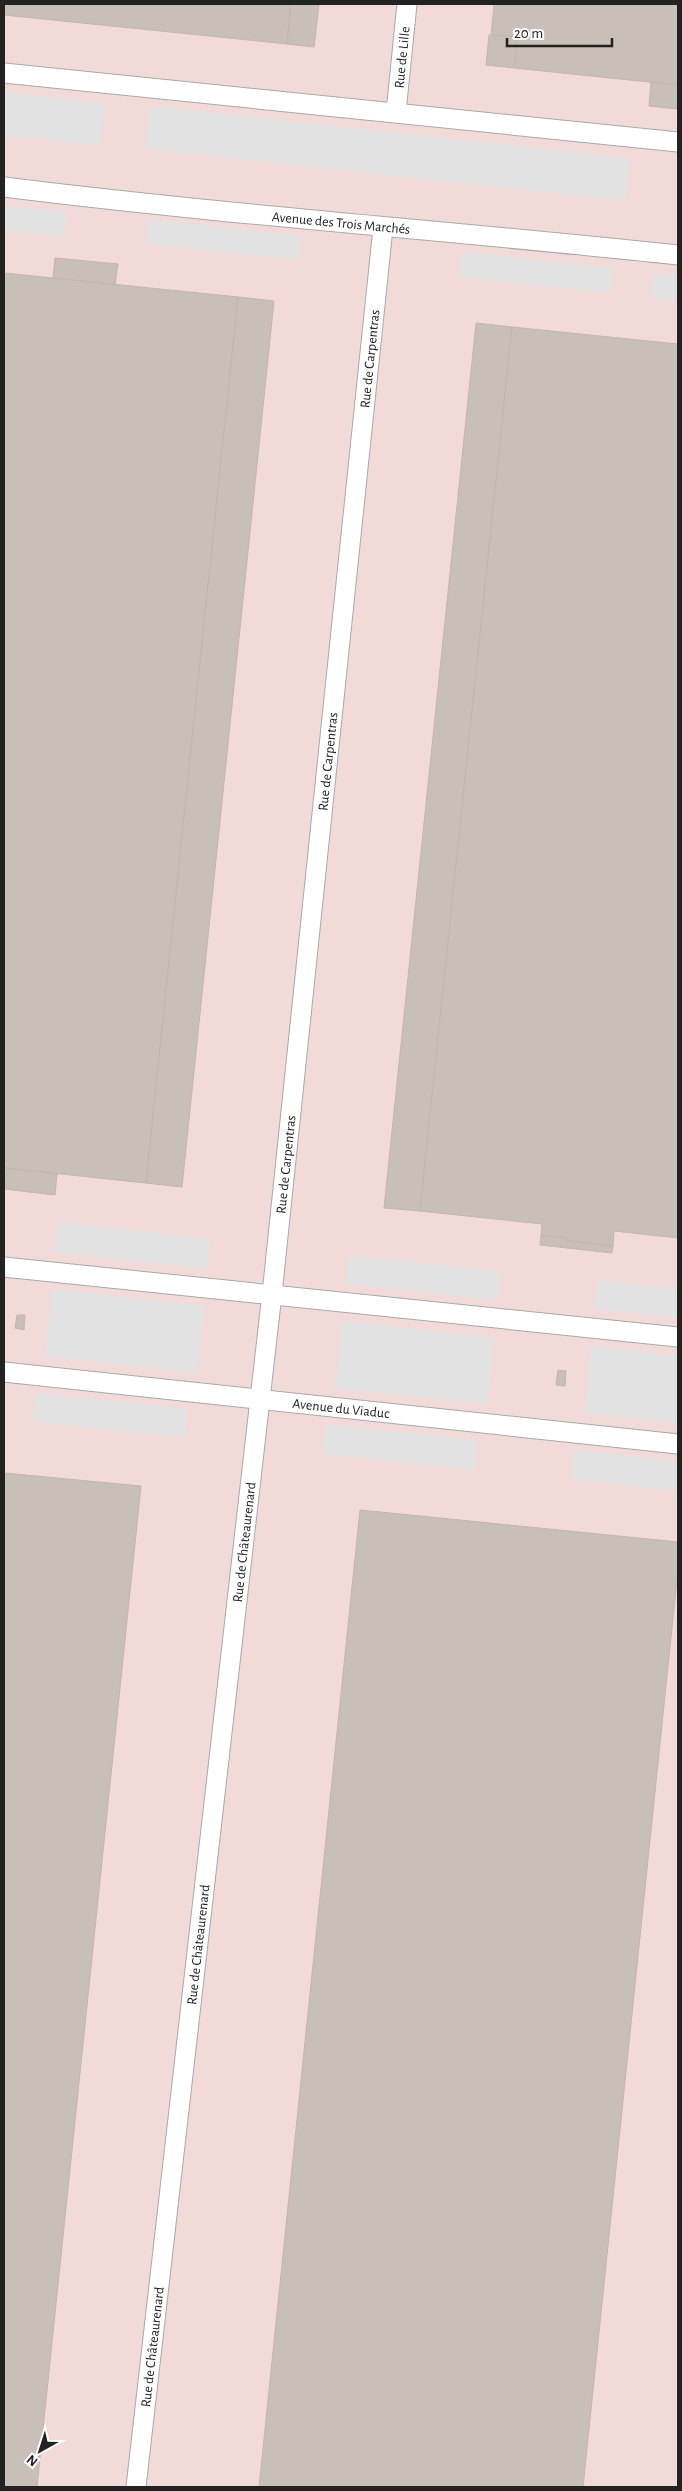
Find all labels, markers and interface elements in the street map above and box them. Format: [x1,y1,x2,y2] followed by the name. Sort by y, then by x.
[507,15,612,47] scale bar
[392,26,413,89] street label: Rue de Lille
[514,26,543,41] text: 20 m
[271,210,411,237] street label: Avenue des Trois Marchés
[358,309,382,409] street label: Rue de Carpentras
[316,712,341,812] street label: Rue de Carpentras
[274,1115,299,1214] street label: Rue de Carpentras
[292,1397,391,1421] street label: Avenue du Viaduc
[231,1481,259,1603] street label: Rue de Châteaurenard
[185,1884,213,2006] street label: Rue de Châteaurenard
[139,2286,167,2408] street label: Rue de Châteaurenard
[15,2426,65,2476] north arrow
[24,2452,41,2469] text: N

